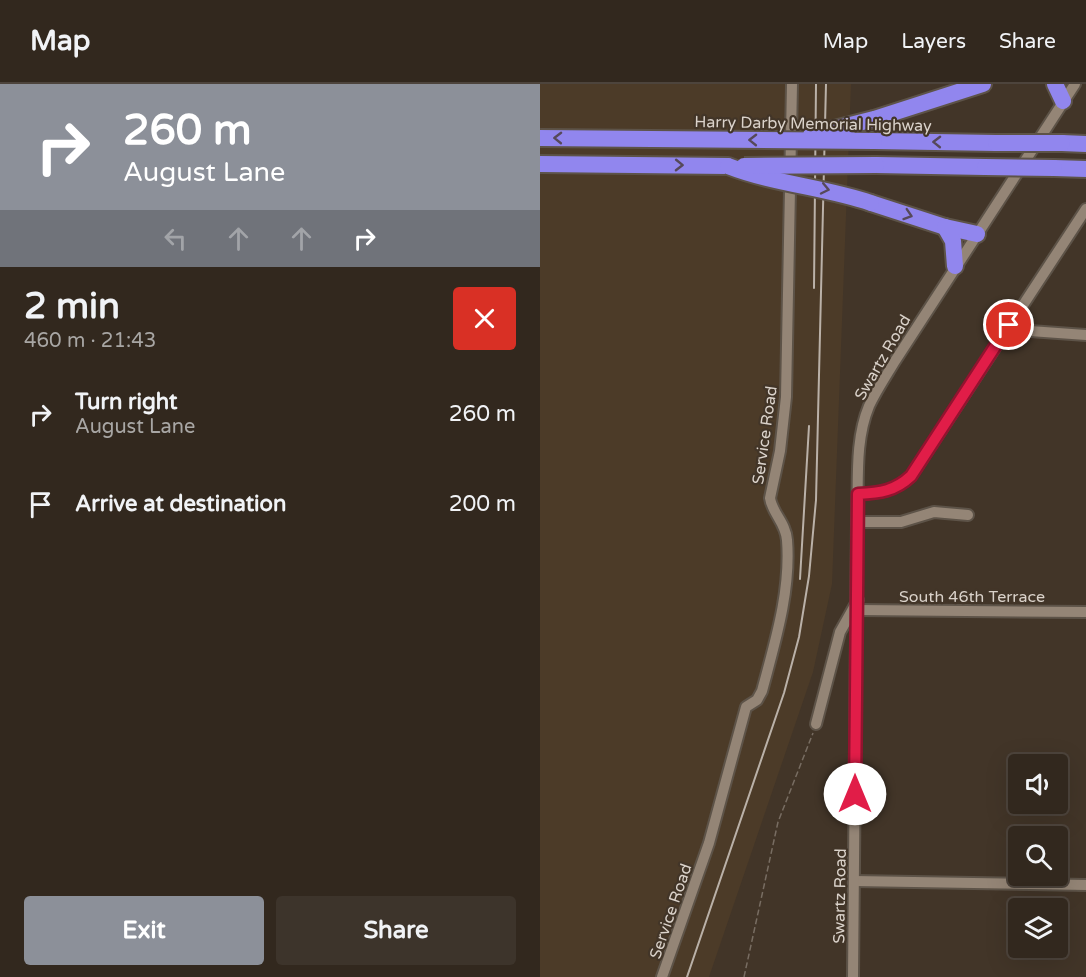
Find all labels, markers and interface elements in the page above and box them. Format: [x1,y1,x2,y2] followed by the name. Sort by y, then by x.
[30,24,90,58] text: Map
[823,29,868,54] text: Map
[901,29,966,54] text: Layers
[999,29,1056,54] text: Share
[123,105,252,156] text: 260 m
[24,108,102,186] icon: right
[694,112,932,136] street label: Harry Darby Memorial Highway
[553,132,562,144] one-way arrow
[748,134,757,146] one-way arrow
[933,136,942,148] one-way arrow
[123,156,285,189] text: August Lane
[674,159,683,171] one-way arrow
[820,182,830,195] one-way arrow
[902,208,913,221] one-way arrow
[159,222,192,255] icon: left
[222,222,255,255] icon: ahead
[285,222,318,255] icon: ahead
[348,222,381,255] icon: right
[24,285,120,328] text: 2 min
[453,287,516,350] button: close
[983,299,1034,350] pin
[992,308,1025,341] icon: arrive
[850,311,915,404] street label: Swartz Road
[24,329,156,353] text: 460 m · 21:43
[748,385,782,486] street label: Service Road
[75,389,177,415] text: Turn right
[24,398,57,431] icon: right
[449,401,516,427] text: 260 m
[75,415,195,439] text: August Lane
[24,488,57,521] icon: arrive
[75,491,286,517] text: Arrive at destination
[449,491,516,517] text: 200 m
[899,587,1045,607] street label: South 46th Terrace
[1008,754,1068,958] map controls
[1008,754,1068,814] button: sound
[823,762,887,826] position arrow
[1008,826,1068,886] button: search
[829,848,851,944] street label: Swartz Road
[645,861,697,962] street label: Service Road
[24,896,264,965] button: Exit
[276,896,516,965] button: Share
[1008,898,1068,958] button: layers

